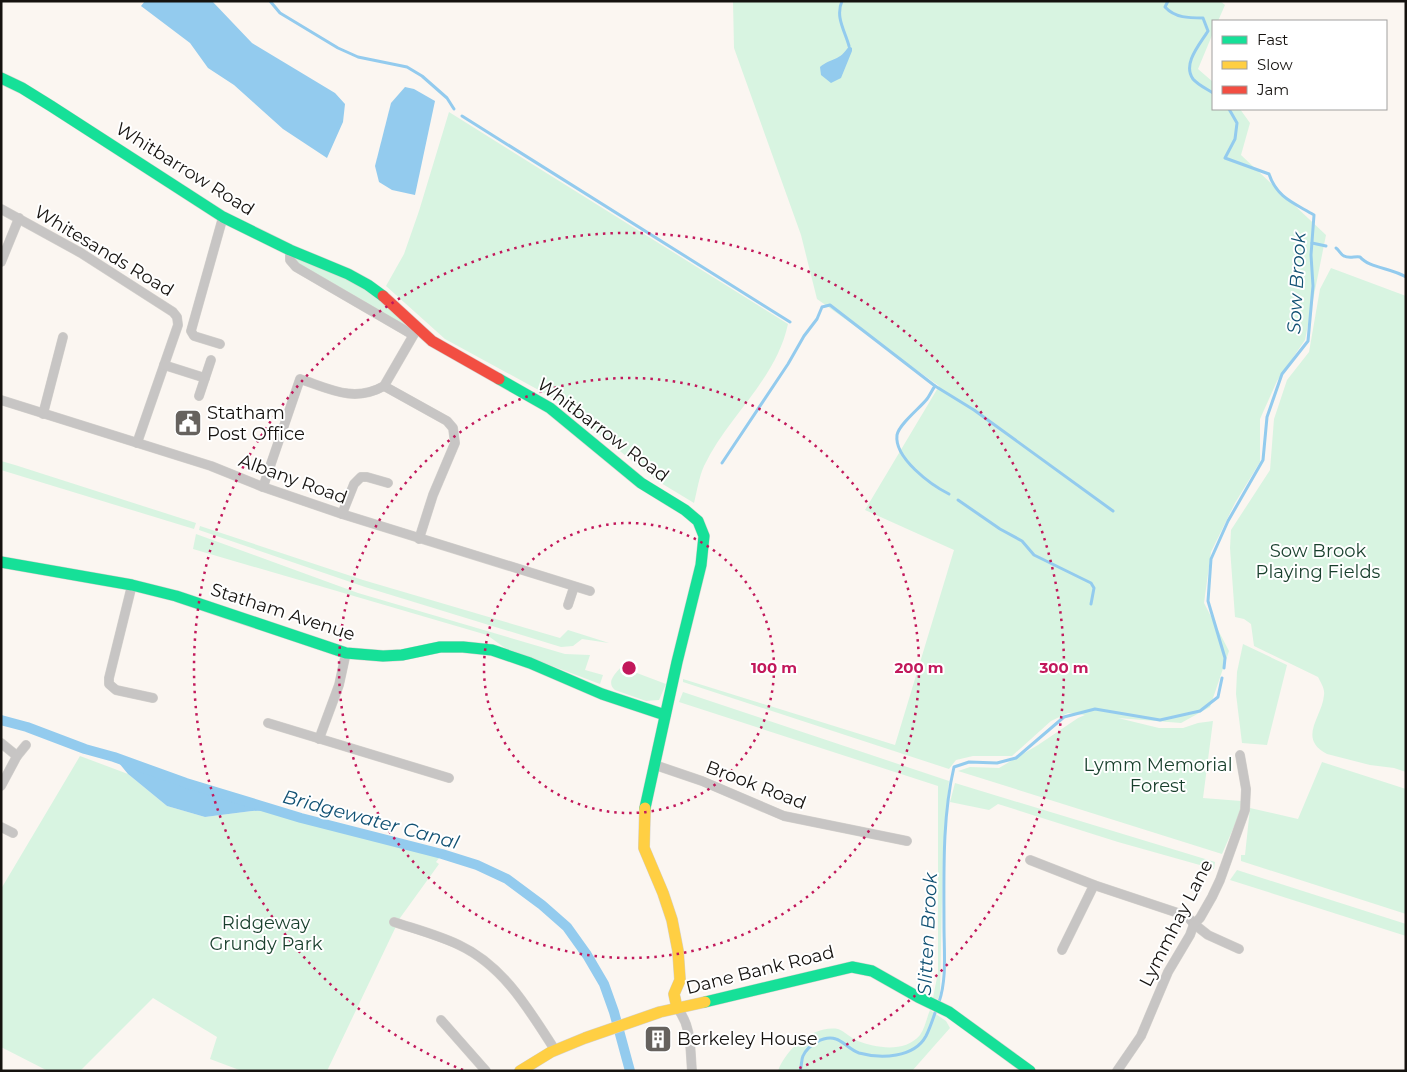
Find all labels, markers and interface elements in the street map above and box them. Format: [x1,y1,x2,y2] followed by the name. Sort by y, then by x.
[1212,20,1387,110] legend
[1257,30,1288,49] text: Fast
[1257,55,1293,74] text: Slow
[1256,80,1289,99] text: Jam
[112,117,258,221] street label: Whitbarrow Road
[30,201,178,301] street label: Whitesands Road
[1282,231,1311,334] water label: Sow Brook
[533,373,673,487] street label: Whitbarrow Road
[207,402,305,445] place label: Statham Post Office
[173,408,203,438] public building icon: Statham Post Office
[236,449,350,509] street label: Albany Road
[1256,540,1381,583] park label: Sow Brook Playing Fields
[208,578,358,646] street label: Statham Avenue
[751,658,797,677] text: 100 m
[894,658,944,677] text: 200 m
[1038,658,1089,677] text: 300 m
[620,659,638,677] centre of rings
[1083,754,1233,797] park label: Lymm Memorial Forest
[703,756,809,814] street label: Brook Road
[280,785,462,854] water label: Bridgewater Canal
[1134,856,1218,990] street label: Lymmhay Lane
[913,871,942,996] water label: Slitten Brook
[209,912,323,955] park label: Ridgeway Grundy Park
[684,941,836,999] street label: Dane Bank Road
[643,1024,673,1054] building icon: Berkeley House
[677,1028,818,1050] place label: Berkeley House

